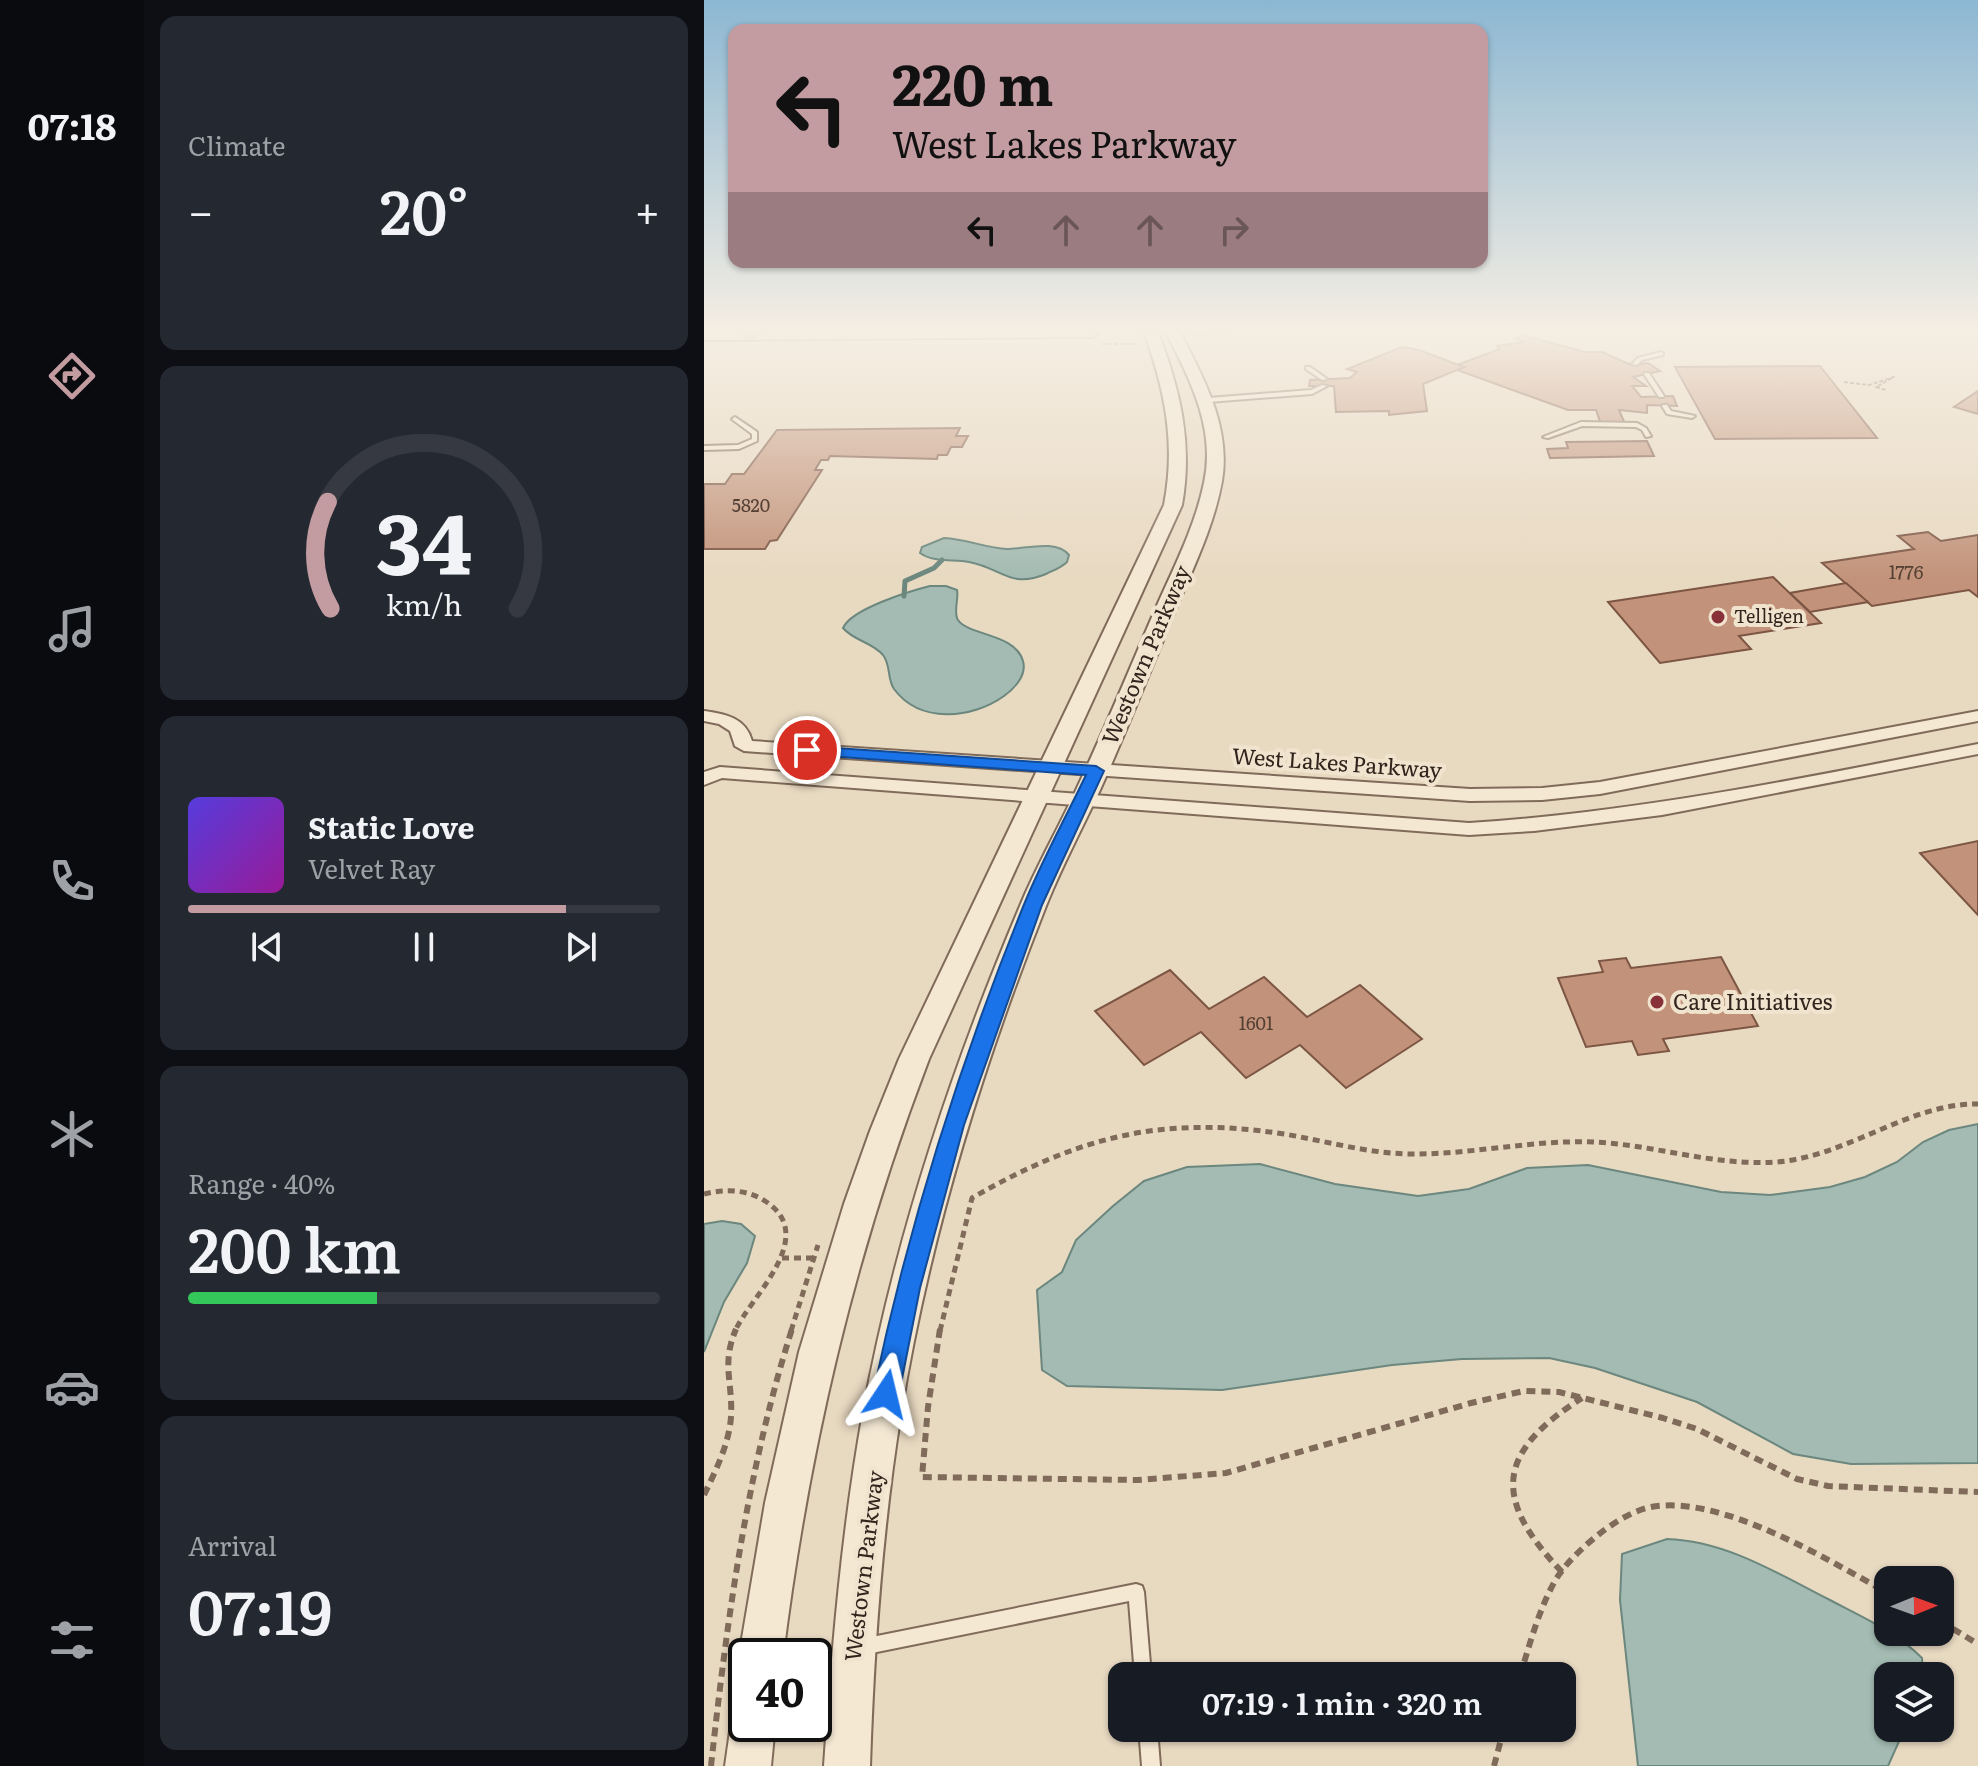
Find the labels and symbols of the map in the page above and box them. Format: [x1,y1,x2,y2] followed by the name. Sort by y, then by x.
[732,491,770,518] house number: 5820
[1889,558,1924,585] house number: 1776
[1092,559,1197,749] street label: Westown Parkway
[1734,602,1804,629] place label: Telligen
[1709,608,1727,626] marker: Telligen
[773,716,841,784] pin
[1231,738,1444,785] street label: West Lakes Parkway
[1673,984,1833,1017] place label: Care Initiatives
[1648,993,1666,1011] marker: Care Initiatives
[1239,1009,1273,1036] house number: 1601
[844,1352,928,1436] position arrow
[834,1468,891,1663] street label: Westown Parkway
[1874,1566,1954,1646] north arrow
[728,1638,832,1742] speed limit sign: 40

